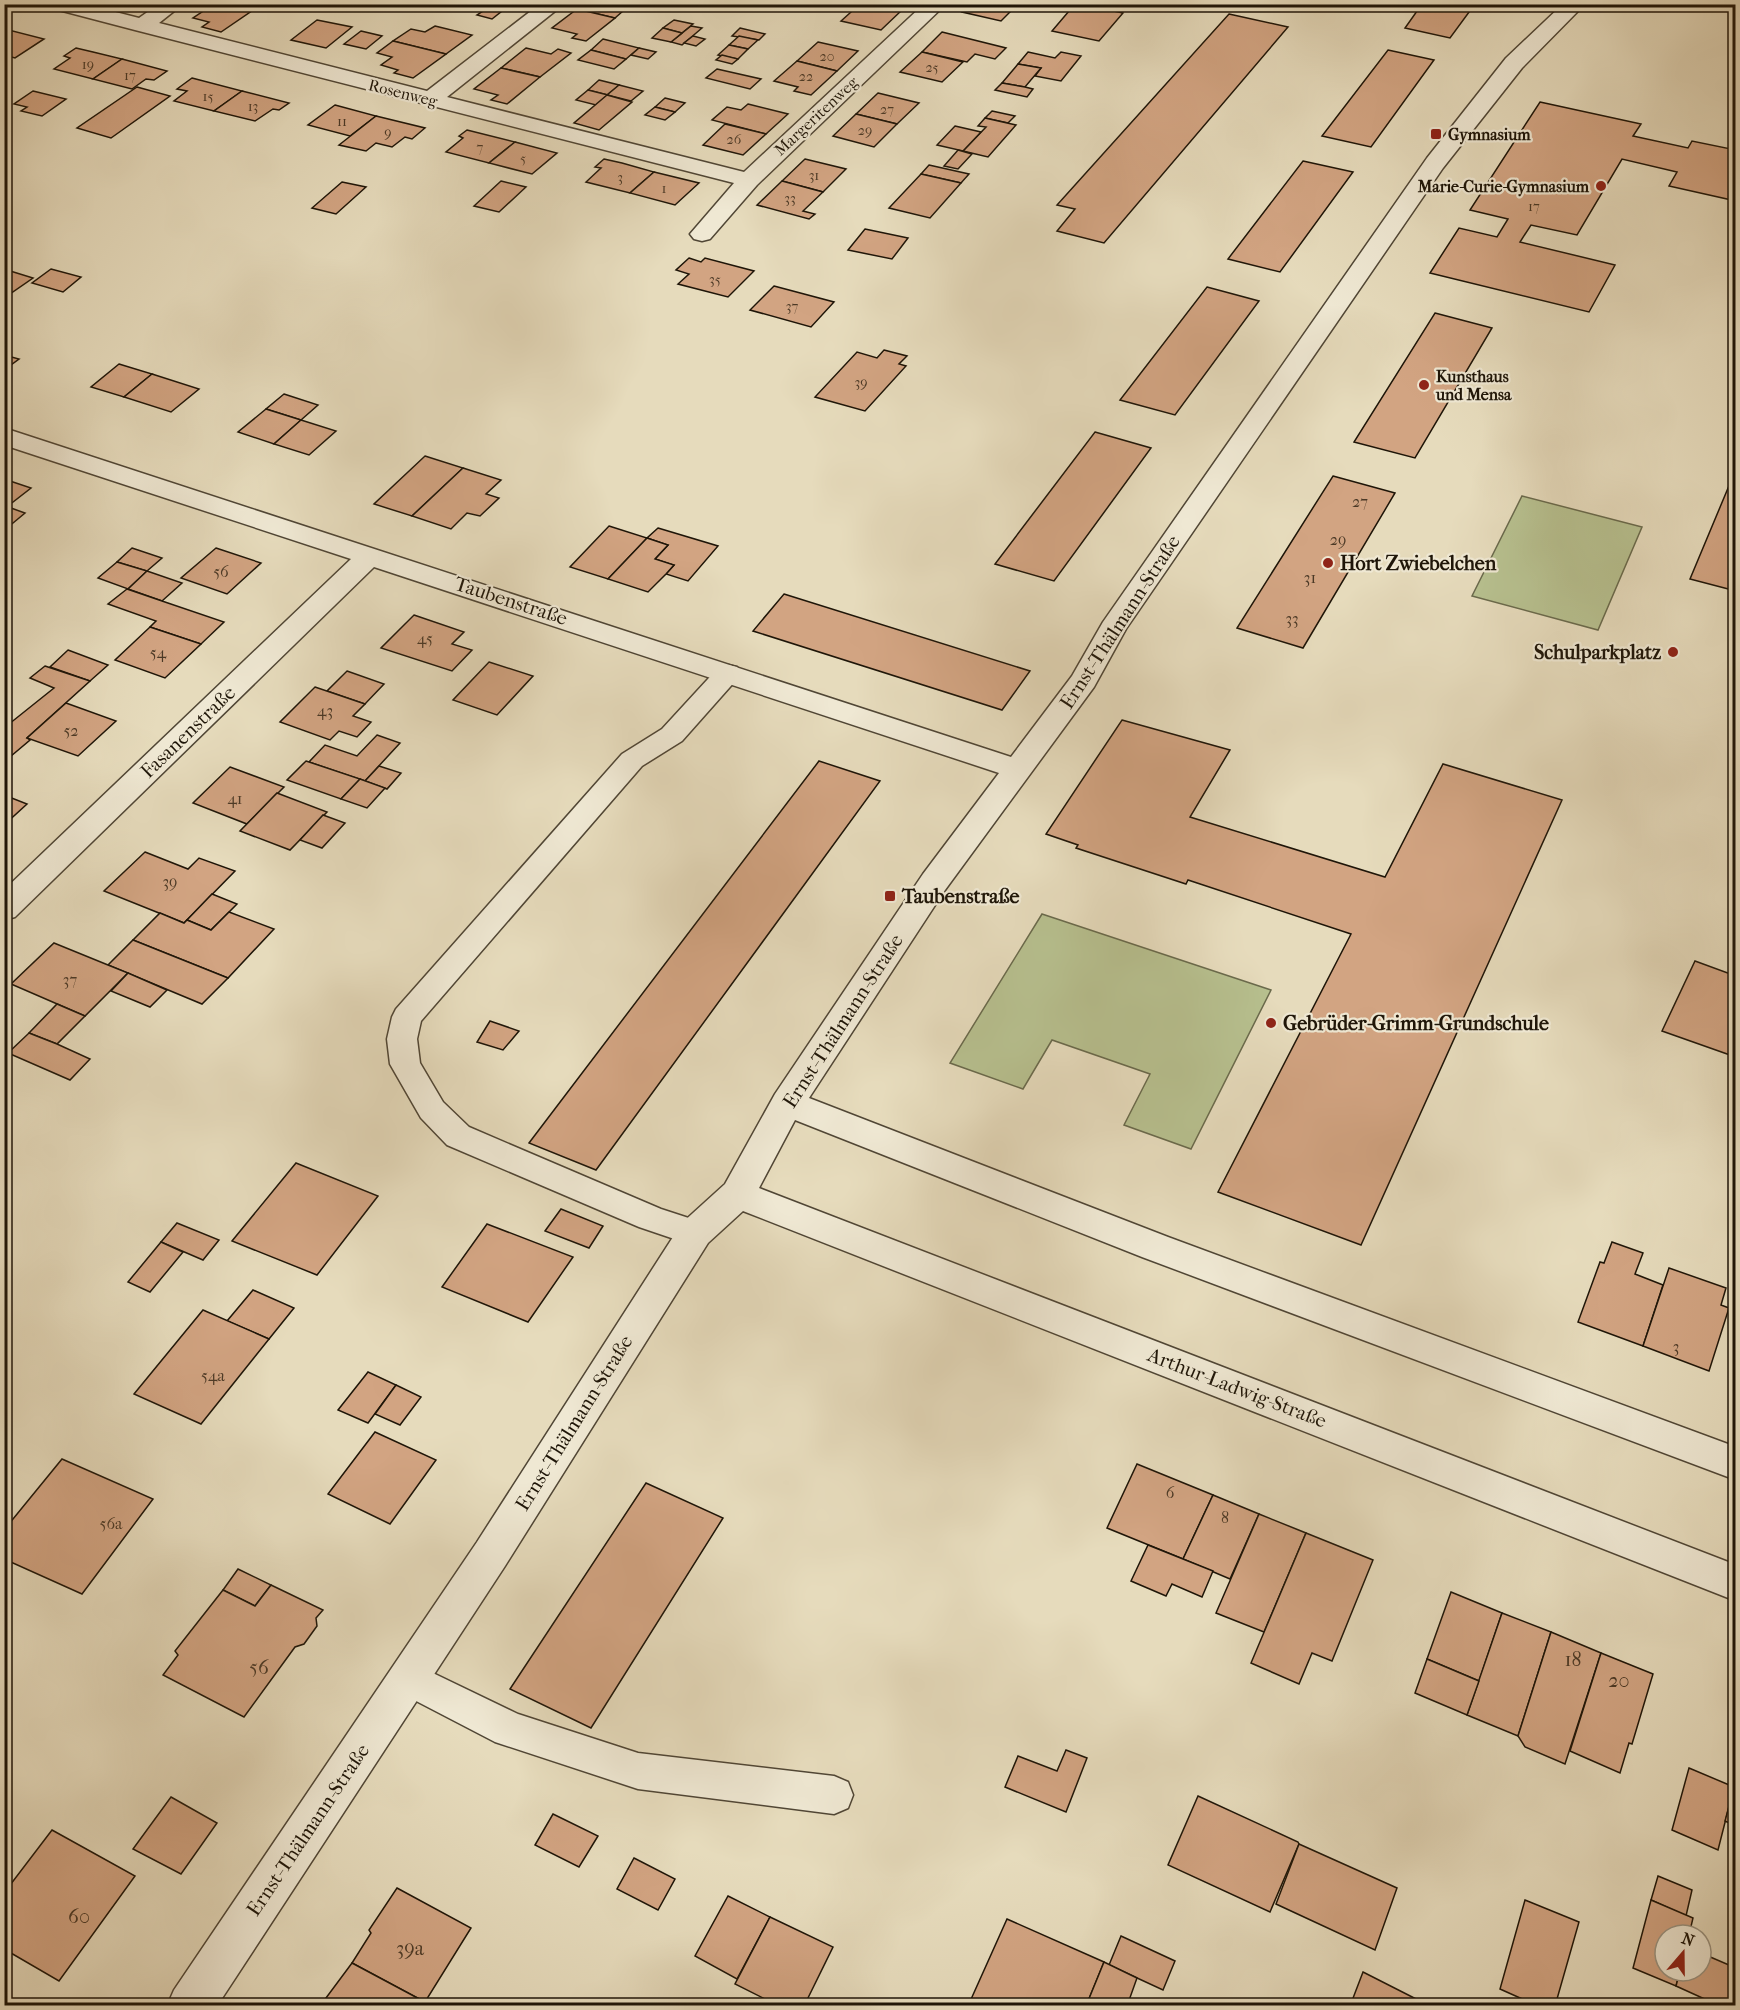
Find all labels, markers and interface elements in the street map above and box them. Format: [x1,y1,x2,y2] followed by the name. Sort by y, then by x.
[820,48,834,65] house number: 20
[82,56,94,73] house number: 19
[925,59,939,76] house number: 25
[124,67,136,84] house number: 17
[799,68,813,85] house number: 22
[770,72,862,160] street label: Margeritenweg
[367,75,440,111] street label: Rosenweg
[203,88,214,105] house number: 15
[248,98,258,115] house number: 13
[880,101,894,118] house number: 27
[337,113,347,130] house number: 11
[858,122,872,139] house number: 29
[384,124,392,141] house number: 9
[1448,125,1531,145] place label: Gymnasium
[1429,127,1443,141] marker: Gymnasium
[727,131,742,148] house number: 26
[477,139,484,156] house number: 7
[520,150,526,167] house number: 5
[809,167,819,184] house number: 31
[617,169,623,186] house number: 3
[1417,177,1590,197] place label: Marie-Curie-Gymnasium
[1594,179,1608,193] marker: Marie-Curie-Gymnasium
[662,180,667,197] house number: 1
[784,190,796,207] house number: 33
[1528,198,1540,215] house number: 17
[709,271,721,288] house number: 35
[786,298,798,315] house number: 37
[1435,367,1512,404] place label: Kunsthaus und Mensa
[854,374,868,391] house number: 39
[1417,378,1431,392] marker: Kunsthaus und Mensa
[1352,492,1368,511] house number: 27
[1330,530,1346,549] house number: 29
[1055,531,1185,713] street label: Ernst-Thälmann-Straße
[1340,552,1497,575] place label: Hort Zwiebelchen
[1321,556,1335,570] marker: Hort Zwiebelchen
[213,562,229,581] house number: 56
[1304,568,1316,587] house number: 31
[452,572,570,630] street label: Taubenstraße
[1285,609,1299,628] house number: 33
[417,629,433,648] house number: 45
[1534,641,1661,664] place label: Schulparkplatz
[150,643,167,662] house number: 54
[1666,645,1680,659] marker: Schulparkplatz
[136,681,240,783] street label: Fasanenstraße
[317,701,333,720] house number: 43
[63,721,79,740] house number: 52
[227,789,243,808] house number: 41
[163,872,177,891] house number: 39
[901,885,1019,908] place label: Taubenstraße
[883,889,897,903] marker: Taubenstraße
[778,930,908,1112] street label: Ernst-Thälmann-Straße
[63,970,77,989] house number: 37
[1283,1012,1549,1035] place label: Gebrüder-Grimm-Grundschule
[1264,1016,1278,1030] marker: Gebrüder-Grimm-Grundschule
[511,1331,637,1515] street label: Ernst-Thälmann-Straße
[1673,1337,1679,1356] house number: 3
[1143,1343,1330,1433] street label: Arthur-Ladwig-Straße
[201,1366,225,1385] house number: 54a
[1166,1483,1175,1502] house number: 6
[1221,1508,1229,1527] house number: 8
[100,1514,123,1533] house number: 56a
[1564,1648,1582,1671] house number: 18
[249,1656,269,1679] house number: 56
[1608,1669,1630,1692] house number: 20
[242,1740,374,1920] street label: Ernst-Thälmann-Straße
[68,1905,90,1928] house number: 60
[1653,1923,1713,1983] north arrow
[1679,1928,1698,1951] text: N
[396,1937,425,1960] house number: 39a

